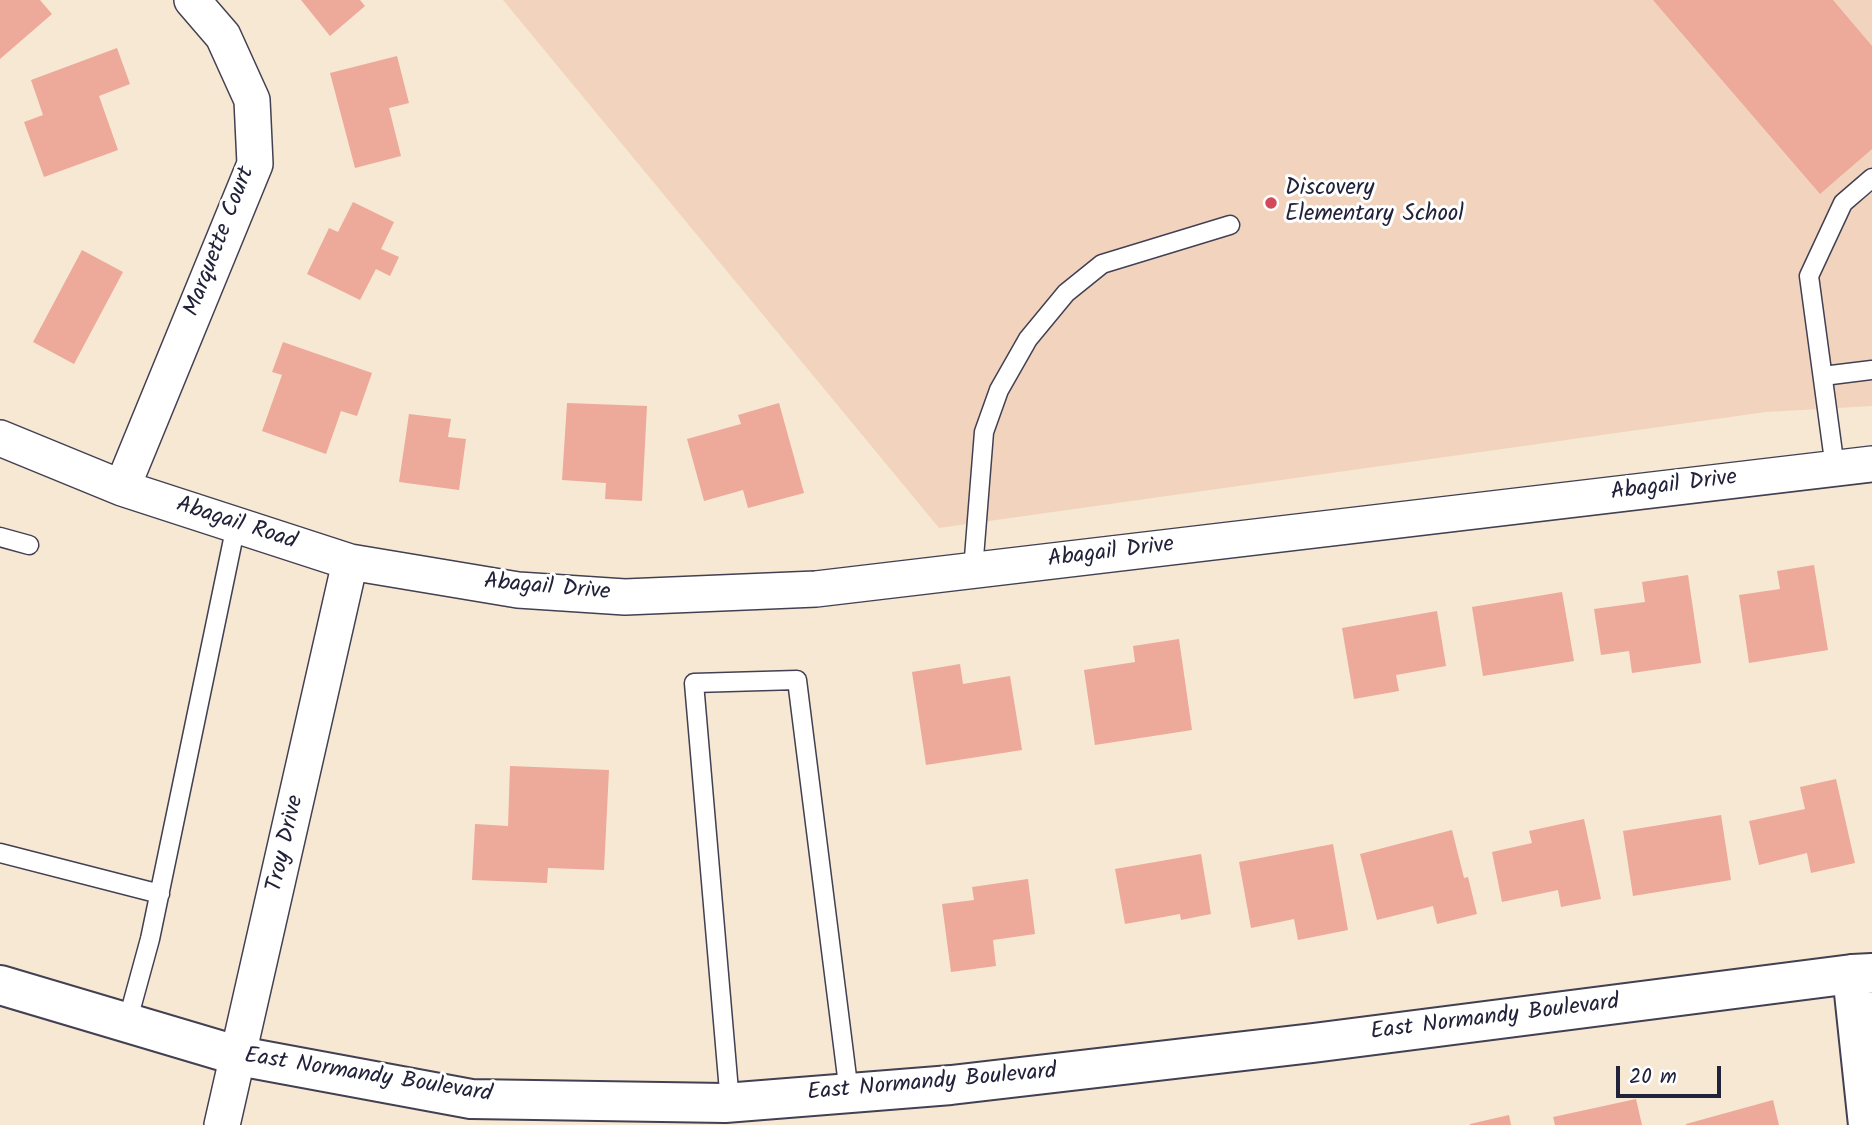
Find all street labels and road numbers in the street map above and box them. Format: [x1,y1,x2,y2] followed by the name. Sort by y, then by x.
[180,163,262,321] street label: Marquette Court
[1609,466,1739,508] street label: Abagail Drive
[172,493,300,557] street label: Abagail Road
[1046,533,1176,575] street label: Abagail Drive
[483,570,611,608] street label: Abagail Drive
[262,793,312,895] street label: Troy Drive
[1369,990,1621,1048] street label: East Normandy Boulevard
[242,1044,494,1110] street label: East Normandy Boulevard
[806,1059,1058,1109] street label: East Normandy Boulevard

